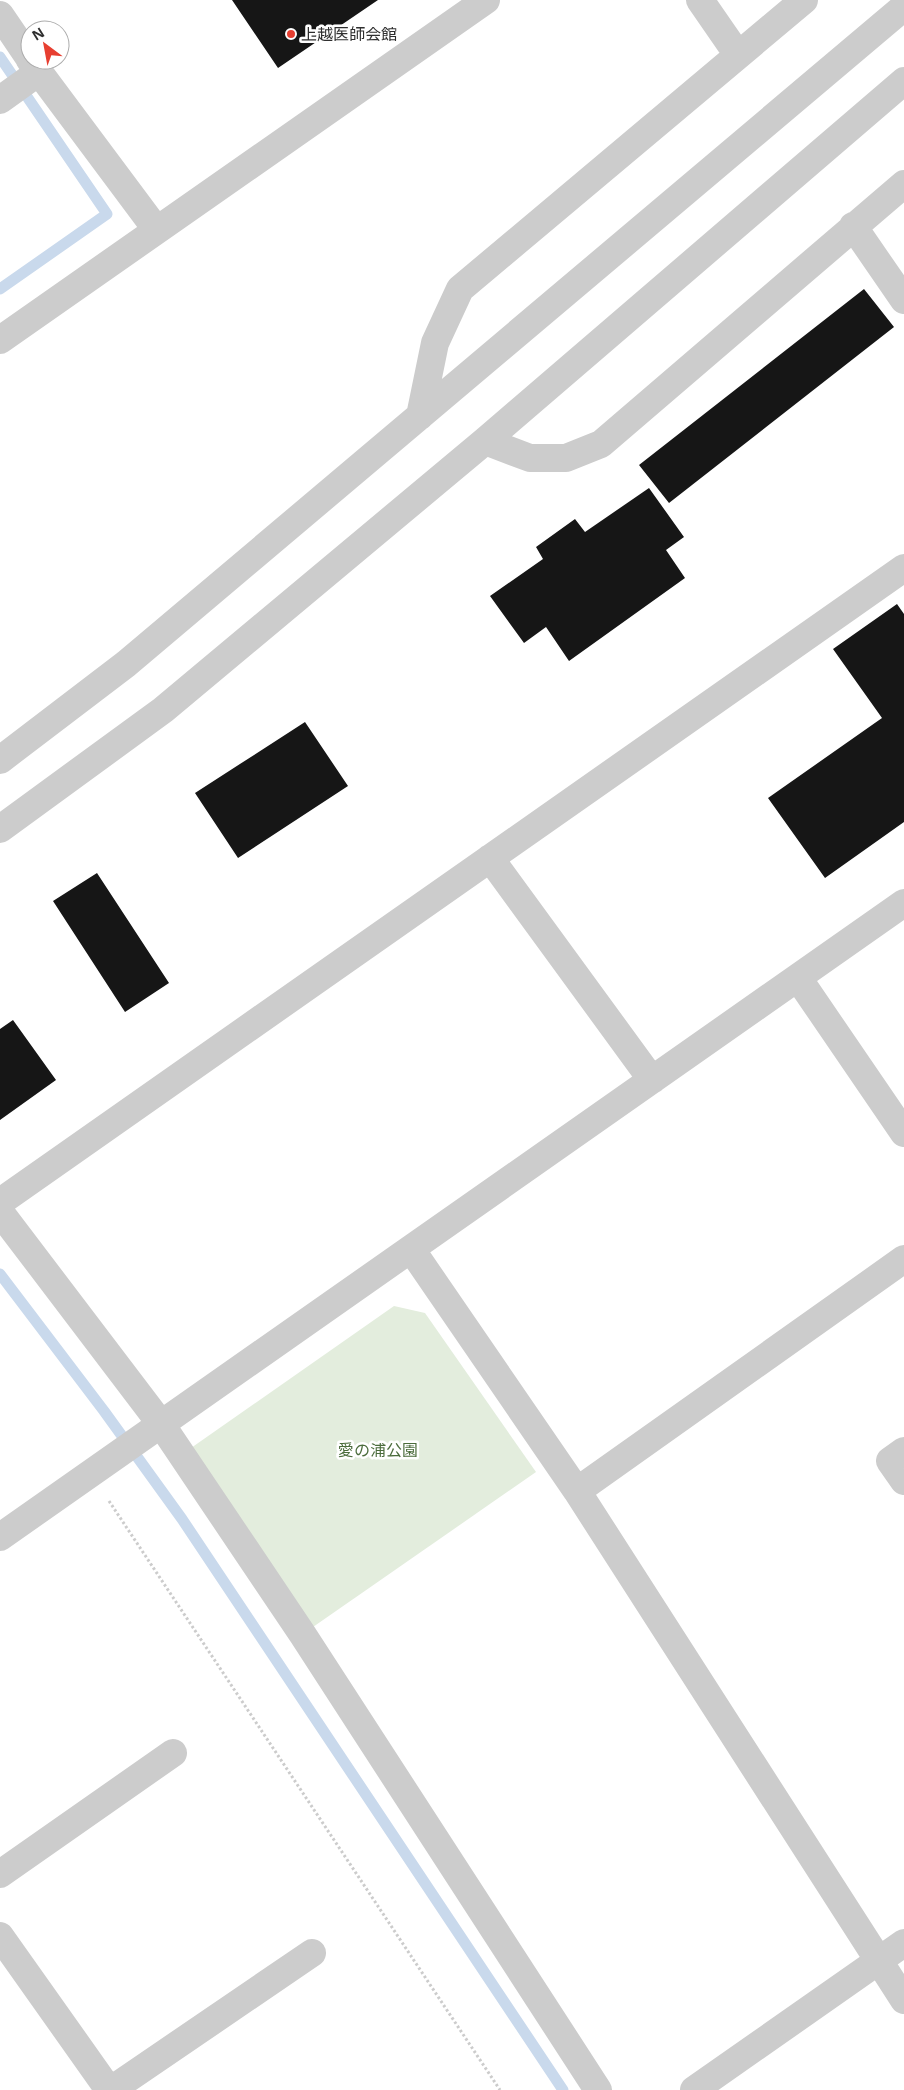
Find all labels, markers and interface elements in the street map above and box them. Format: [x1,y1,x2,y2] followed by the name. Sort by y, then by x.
[20,20,70,70] north arrow
[28,22,48,45] text: N
[301,23,397,45] place label: 上越医師会館
[285,28,297,40] marker: 上越医師会館
[338,1439,418,1461] park label: 愛の浦公園

